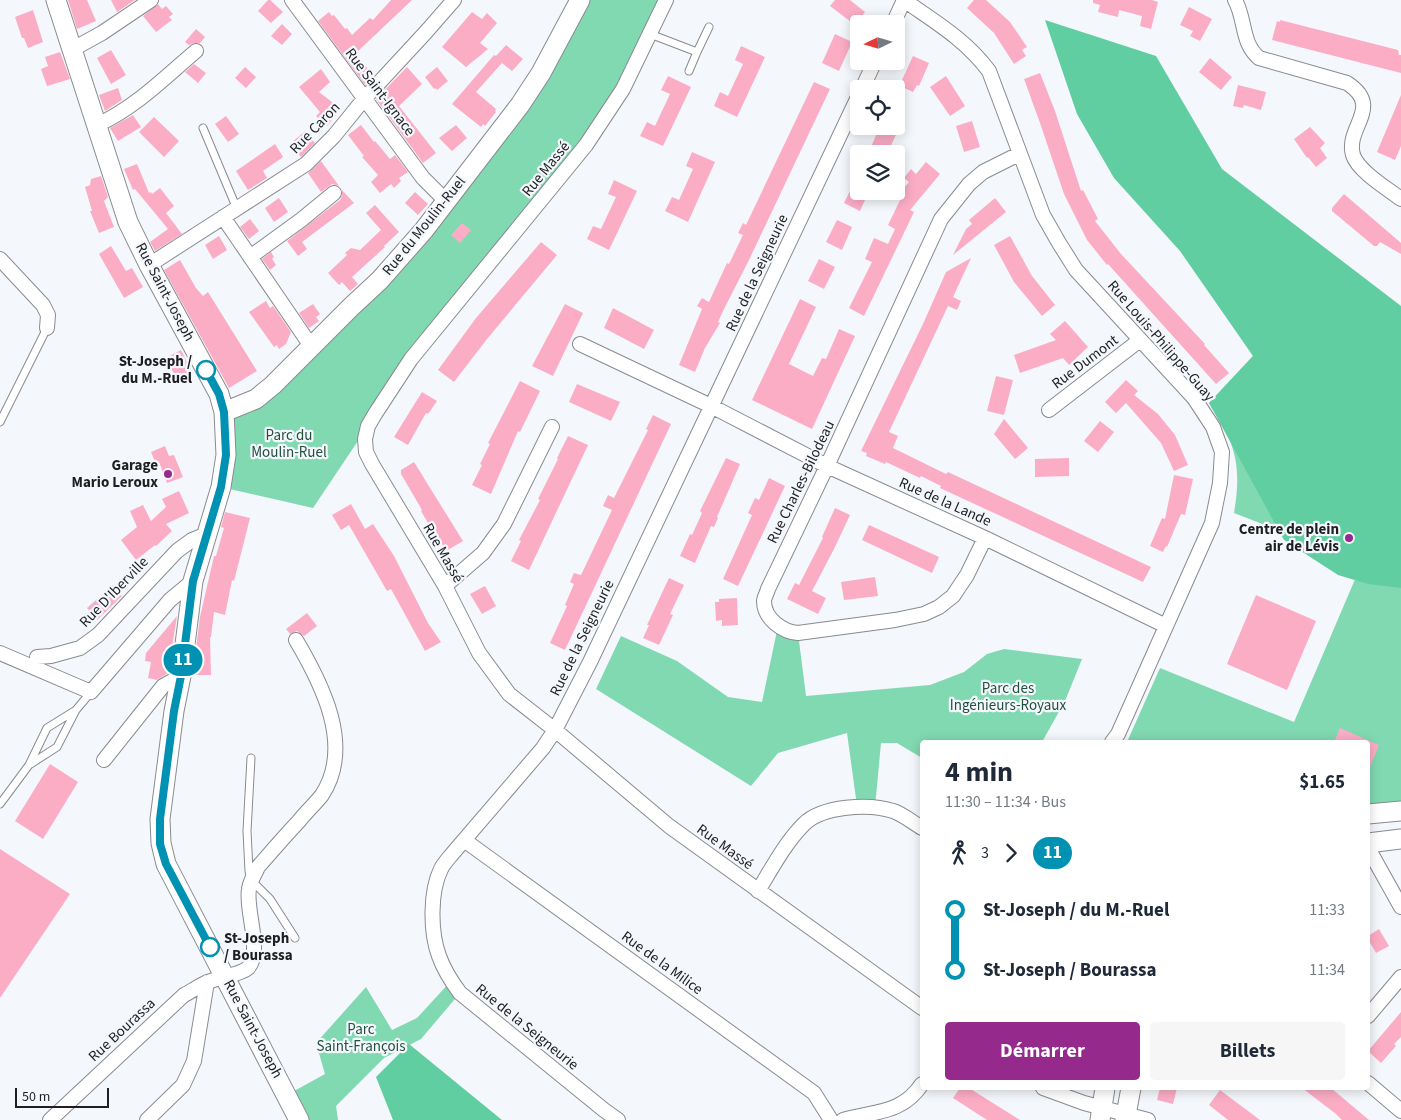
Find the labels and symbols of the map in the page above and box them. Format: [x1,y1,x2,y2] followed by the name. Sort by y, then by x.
[850,15,905,70] north arrow
[340,44,420,140] street label: Rue Saint-Ignace
[285,97,345,159] street label: Rue Caron
[517,137,575,201] street label: Rue Massé
[377,172,471,280] street label: Rue du Moulin-Ruel
[721,211,793,335] street label: Rue de la Seigneurie
[130,239,200,345] street label: Rue Saint-Joseph
[1103,276,1219,406] street label: Rue Louis-Philippe-Guay
[1047,330,1123,394] street label: Rue Dumont
[119,351,193,389] place label: St-Joseph / du M.-Ruel
[196,360,216,380] marker: St-Joseph / du M.-Ruel
[762,417,840,547] street label: Rue Charles-Bilodeau
[251,425,327,463] park label: Parc du Moulin-Ruel
[72,455,158,493] place label: Garage Mario Leroux
[162,468,174,480] marker: Garage Mario Leroux
[895,472,995,532] street label: Rue de la Lande
[418,519,468,587] street label: Rue Massé
[1239,519,1339,557] place label: Centre de plein air de Lévis
[1343,532,1355,544] marker: Centre de plein air de Lévis
[75,552,153,632] street label: Rue D'Iberville
[545,576,619,700] street label: Rue de la Seigneurie
[160,644,206,676] line badge: 11
[950,678,1066,716] park label: Parc des Ingénieurs-Royaux
[692,819,758,875] street label: Rue Massé
[617,926,707,1000] street label: Rue de la Milice
[224,928,293,966] place label: St-Joseph / Bourassa
[200,937,220,957] marker: St-Joseph / Bourassa
[218,976,288,1082] street label: Rue Saint-Joseph
[471,979,583,1075] street label: Rue de la Seigneurie
[84,993,160,1067] street label: Rue Bourassa
[316,1019,406,1057] park label: Parc Saint-François
[15,1085,109,1108] scale bar

